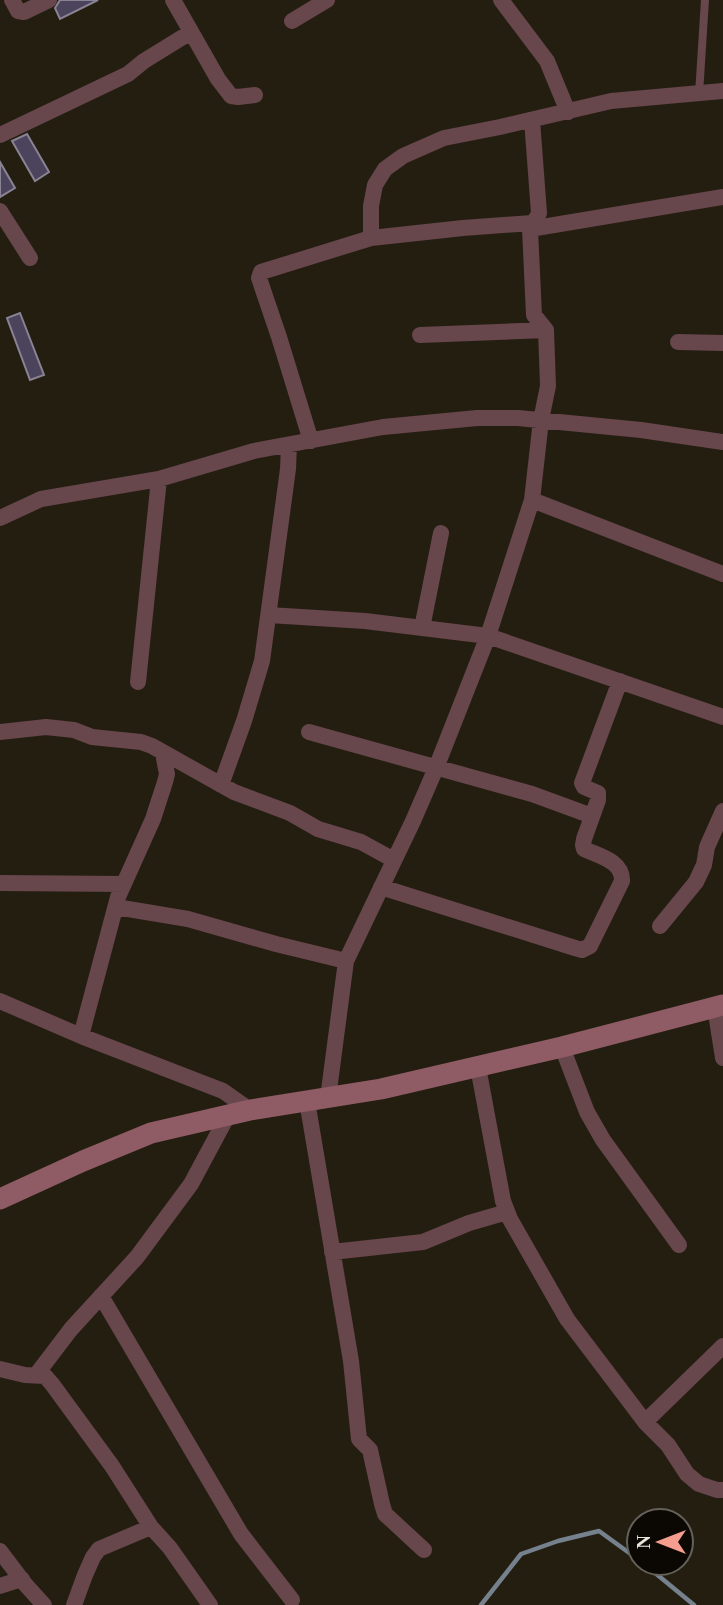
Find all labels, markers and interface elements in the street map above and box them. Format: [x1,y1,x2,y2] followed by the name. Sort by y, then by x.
[625,1507,695,1577] north arrow
[633,1535,654,1549] text: N

